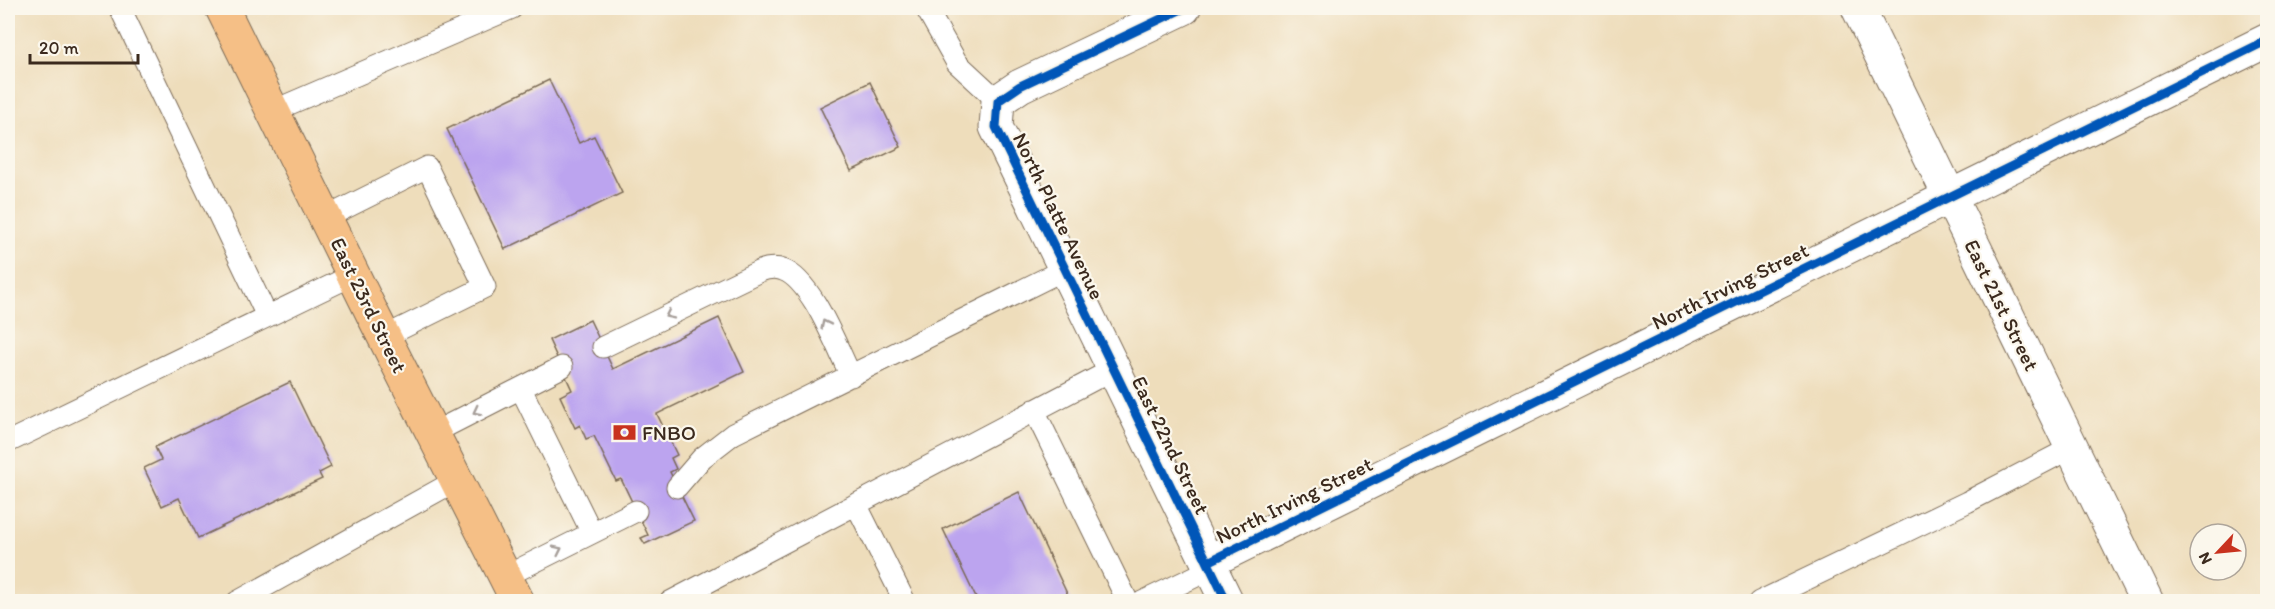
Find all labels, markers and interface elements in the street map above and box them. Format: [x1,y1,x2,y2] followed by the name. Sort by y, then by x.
[30,27,138,65] scale bar
[39,37,79,59] text: 20 m
[1008,129,1110,303] street label: North Platte Avenue
[325,233,413,377] street label: East 23rd Street
[1959,235,2045,375] street label: East 21st Street
[1647,237,1813,335] street label: North Irving Street
[665,307,676,319] one-way arrow
[821,319,832,330] one-way arrow
[1127,372,1215,518] street label: East 22nd Street
[473,404,483,415] one-way arrow
[611,419,637,445] bank icon: FNBO
[642,420,696,445] place label: FNBO
[1211,451,1377,549] street label: North Irving Street
[2188,522,2248,582] north arrow
[551,545,562,557] one-way arrow
[2194,549,2216,567] text: N

